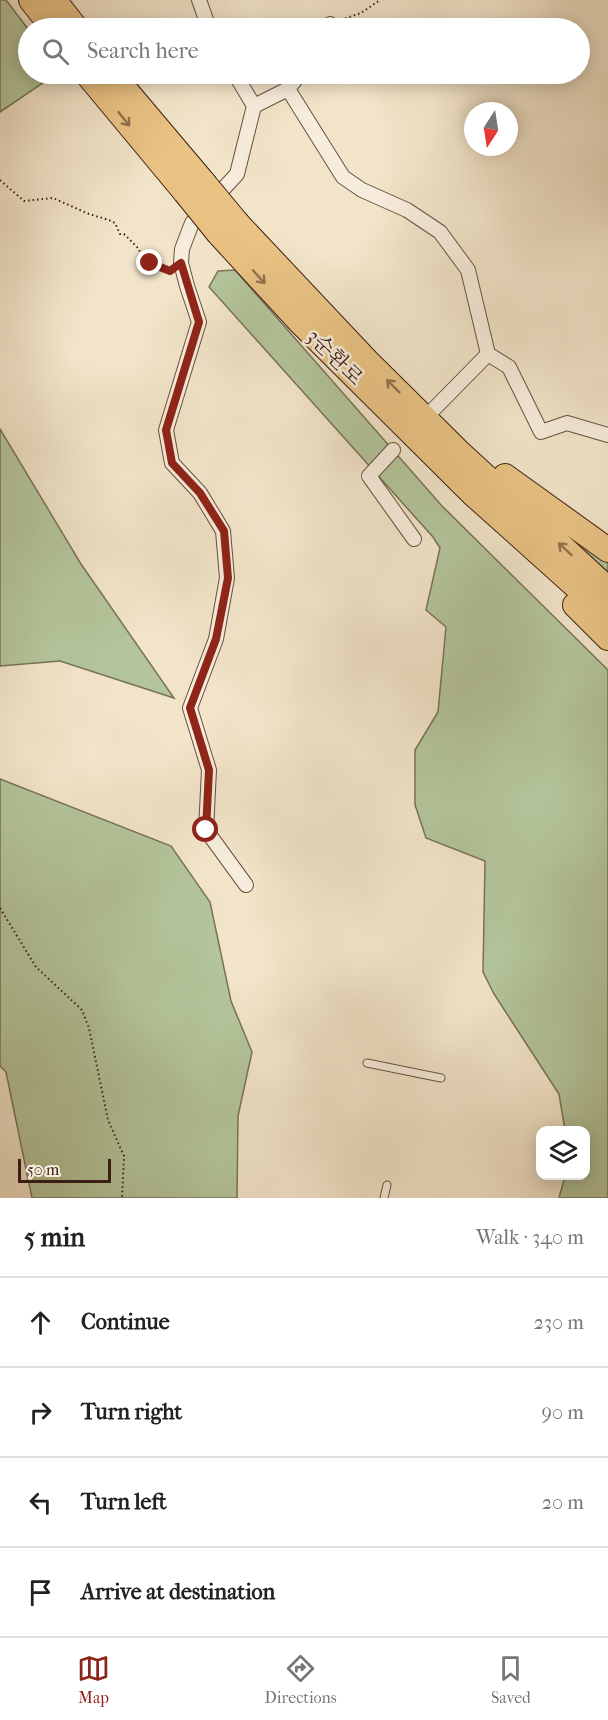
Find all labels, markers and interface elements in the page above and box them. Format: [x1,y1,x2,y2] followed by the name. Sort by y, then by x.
[18,18,590,84] search box
[39,35,72,68] icon: search
[87,38,199,64] text: Search here
[464,102,518,156] north arrow
[118,111,131,127] one-way arrow
[136,249,162,275] route end
[252,269,266,284] one-way arrow
[302,324,368,390] street label: 3순환로
[385,379,400,394] one-way arrow
[558,542,573,556] one-way arrow
[192,816,218,842] route start
[536,1126,590,1180] map controls
[536,1126,590,1180] button: layers
[18,1156,111,1184] scale bar
[27,1160,59,1179] text: 50 m
[24,1222,85,1253] text: 5 min
[476,1226,584,1249] text: Walk · 340 m
[24,1306,57,1339] icon: ahead
[81,1309,170,1335] text: Continue
[534,1311,584,1334] text: 230 m
[24,1396,57,1429] icon: right
[81,1399,182,1425] text: Turn right
[542,1401,584,1424] text: 90 m
[24,1486,57,1519] icon: left
[81,1489,167,1515] text: Turn left
[542,1491,584,1514] text: 20 m
[24,1576,57,1609] icon: arrive
[81,1579,275,1605] text: Arrive at destination
[77,1652,110,1707] tab: Map
[265,1652,337,1707] tab: Directions
[491,1652,531,1707] tab: Saved

